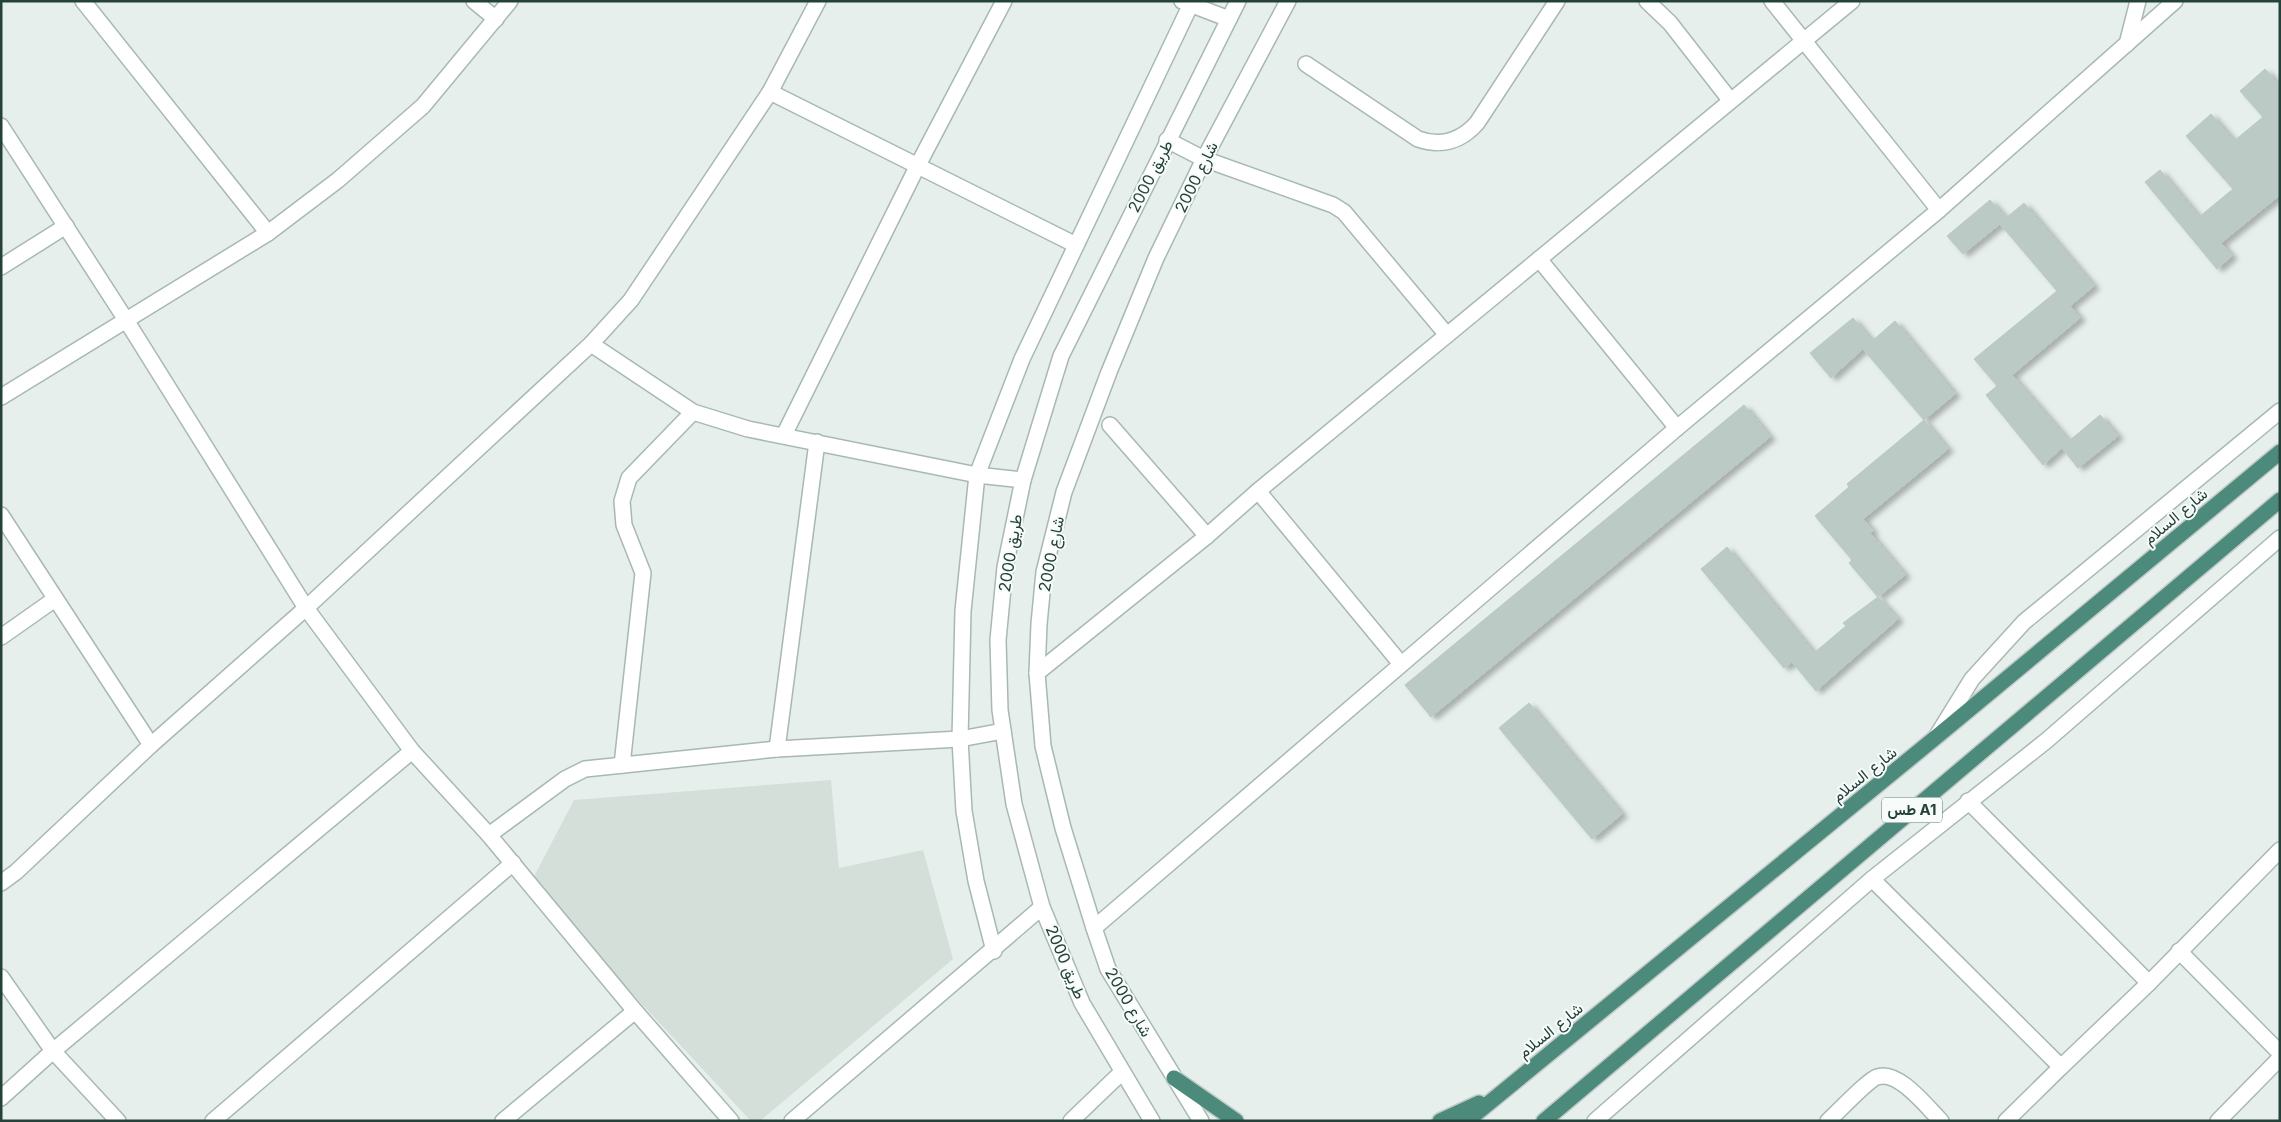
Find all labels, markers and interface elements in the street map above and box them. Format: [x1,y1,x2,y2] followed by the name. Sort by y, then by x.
[1123,137,1178,216] street label: طريق 2000
[1170,138,1224,217] street label: شارع 2000
[2139,483,2212,550] street label: شارع السلام
[994,513,1027,593] street label: طريق 2000
[1034,514,1070,594] street label: شارع 2000
[1828,742,1902,808] street label: شارع السلام
[1882,798,1942,822] road number: طس A1
[1041,922,1091,1002] street label: طريق 2000
[1099,964,1157,1041] street label: شارع 2000
[1514,998,1588,1064] street label: شارع السلام

